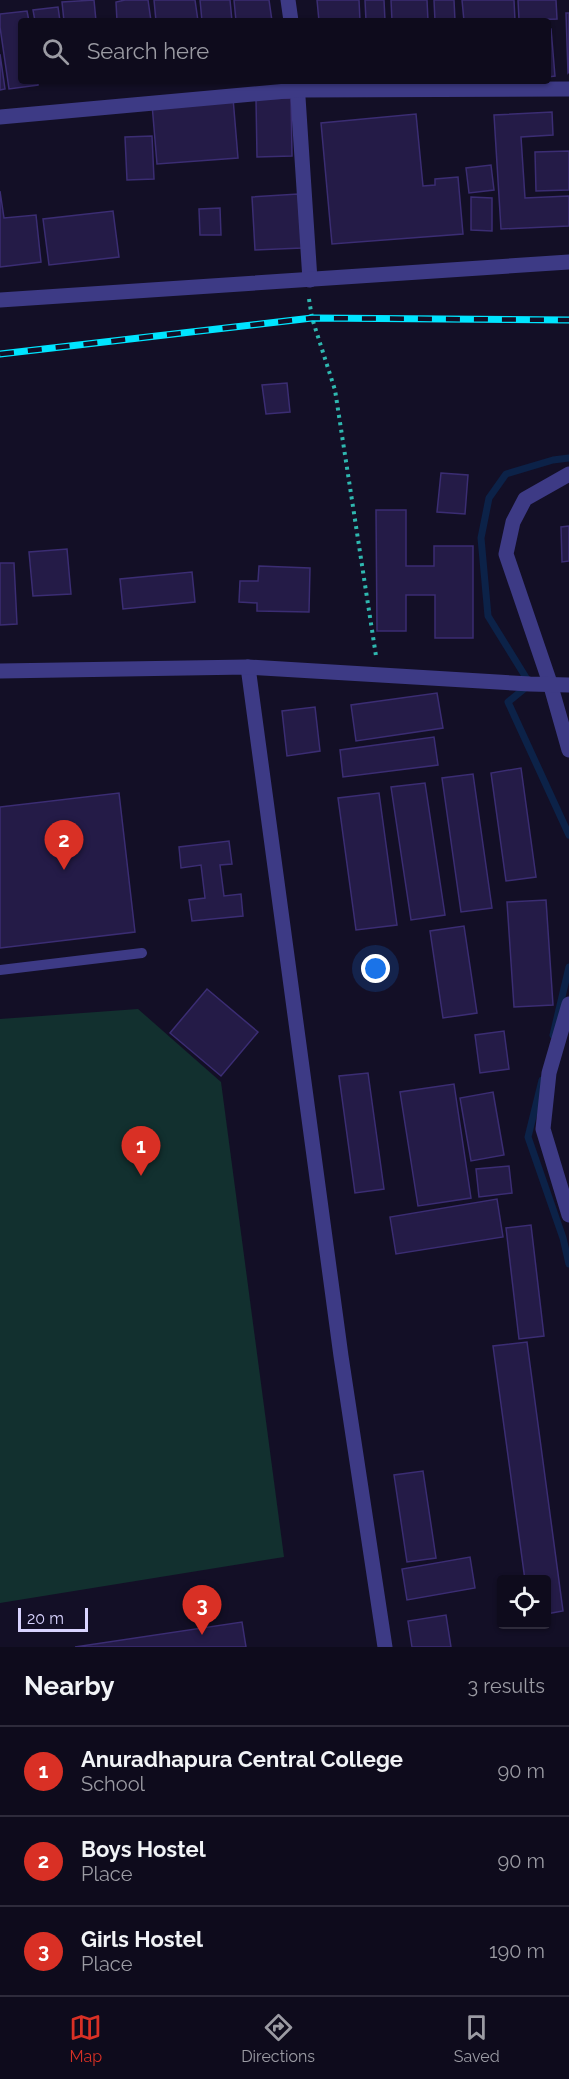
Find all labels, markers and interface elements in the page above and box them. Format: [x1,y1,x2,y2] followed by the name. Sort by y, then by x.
[18,18,551,84] search box
[39,35,72,68] icon: search
[87,38,209,64] text: Search here
[44,820,84,870] pin: 2
[361,954,390,983] your location
[122,1126,160,1176] pin: 1
[497,1575,551,1629] map controls
[497,1575,551,1629] button: locate
[182,1586,222,1635] pin: 3
[18,1605,88,1632] scale bar
[27,1609,64,1628] text: 20 m
[24,1671,114,1701] text: Nearby
[467,1674,545,1698] text: 3 results
[81,1746,403,1772] text: Anuradhapura Central College
[39,1759,48,1783] text: 1
[498,1759,545,1783] text: 90 m
[81,1772,145,1796] text: School
[81,1836,206,1862] text: Boys Hostel
[38,1849,49,1873] text: 2
[498,1849,545,1873] text: 90 m
[81,1862,132,1886] text: Place
[81,1926,203,1952] text: Girls Hostel
[38,1939,49,1963] text: 3
[489,1939,545,1963] text: 190 m
[81,1952,132,1976] text: Place
[69,2011,102,2066] tab: Map
[241,2011,315,2066] tab: Directions
[454,2011,500,2066] tab: Saved

